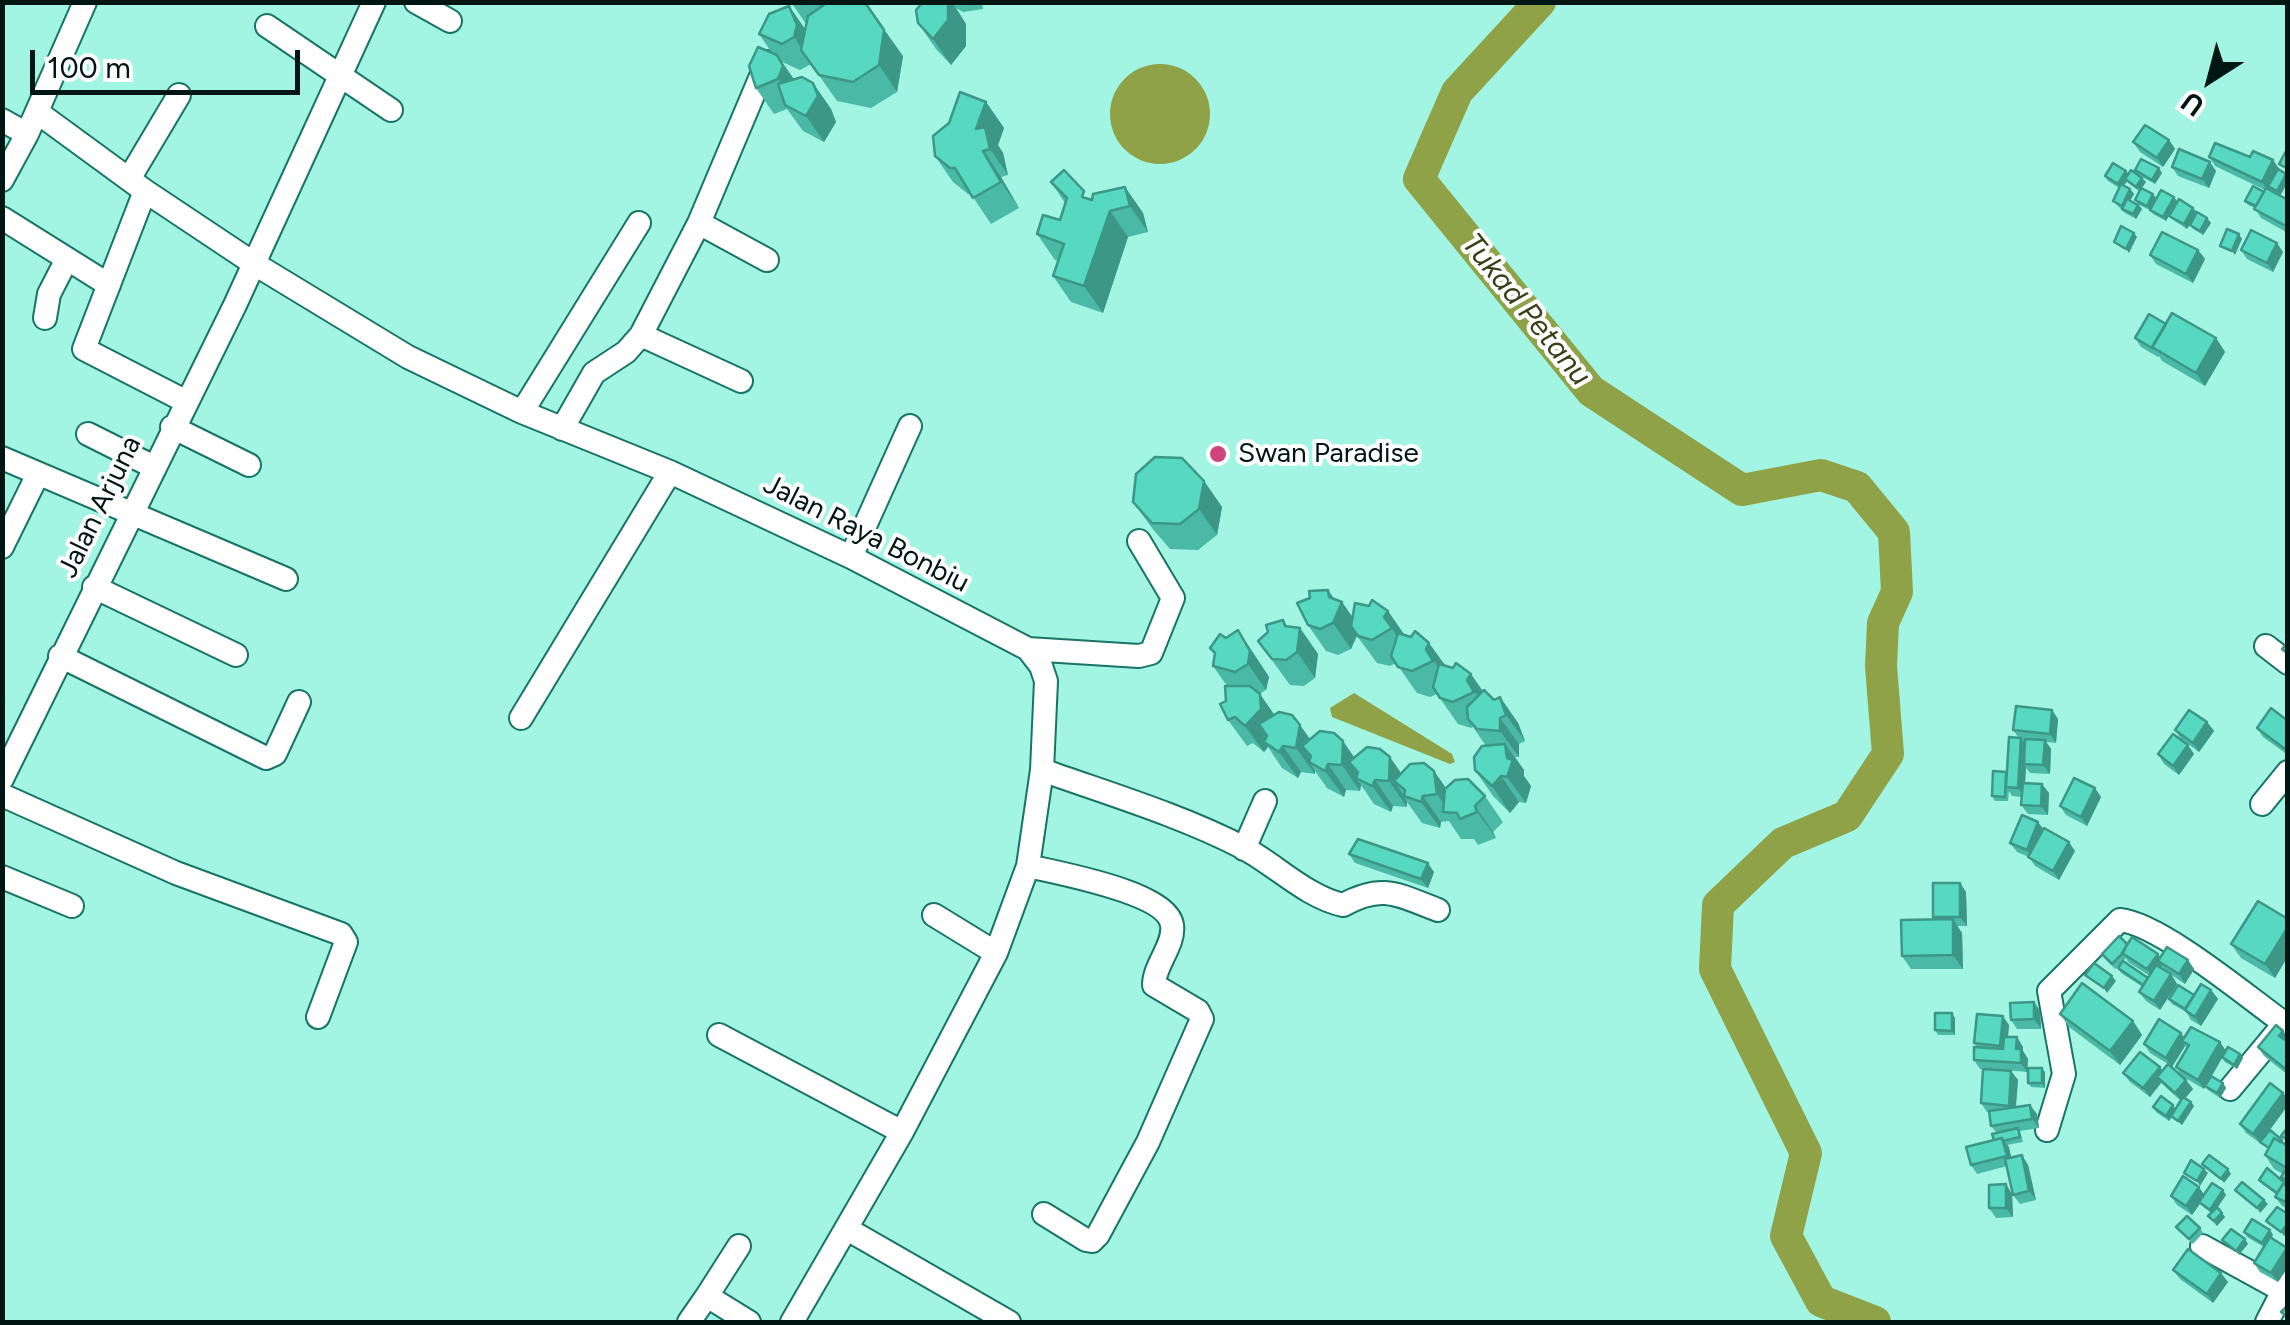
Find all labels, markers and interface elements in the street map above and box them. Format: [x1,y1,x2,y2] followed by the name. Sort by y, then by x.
[35,30,305,92] scale bar
[2160,30,2260,130] north arrow
[47,49,131,86] text: 100 m
[2174,85,2210,124] text: U
[1454,227,1598,393] water label: Tukad Petanu
[51,431,149,583] street label: Jalan Arjuna
[1238,437,1419,471] place label: Swan Paradise
[1207,443,1229,465] marker: Swan Paradise
[758,468,974,600] street label: Jalan Raya Bonbiu

